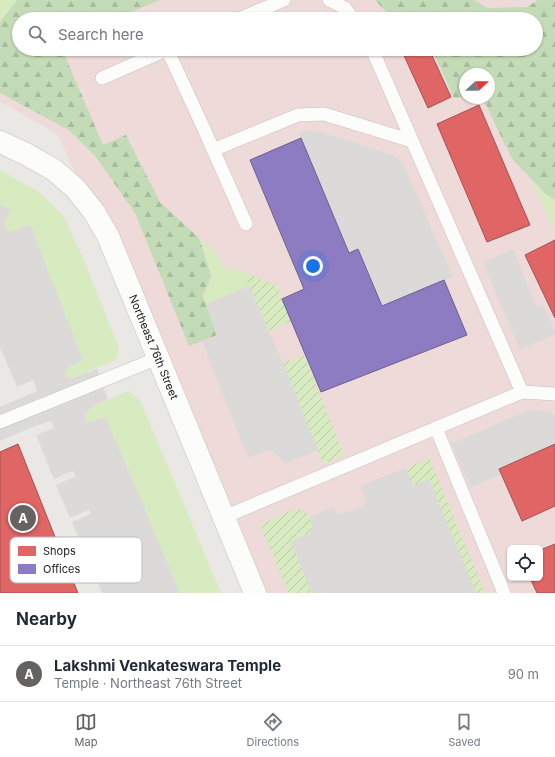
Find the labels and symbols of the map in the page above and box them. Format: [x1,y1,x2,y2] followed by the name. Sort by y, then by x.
[459,68,495,104] north arrow
[303,256,323,276] your location
[126,293,182,402] street label: Northeast 76th Street
[10,503,36,533] pin: A
[10,537,142,583] legend
[43,544,76,558] text: Shops
[43,562,80,576] text: Offices

